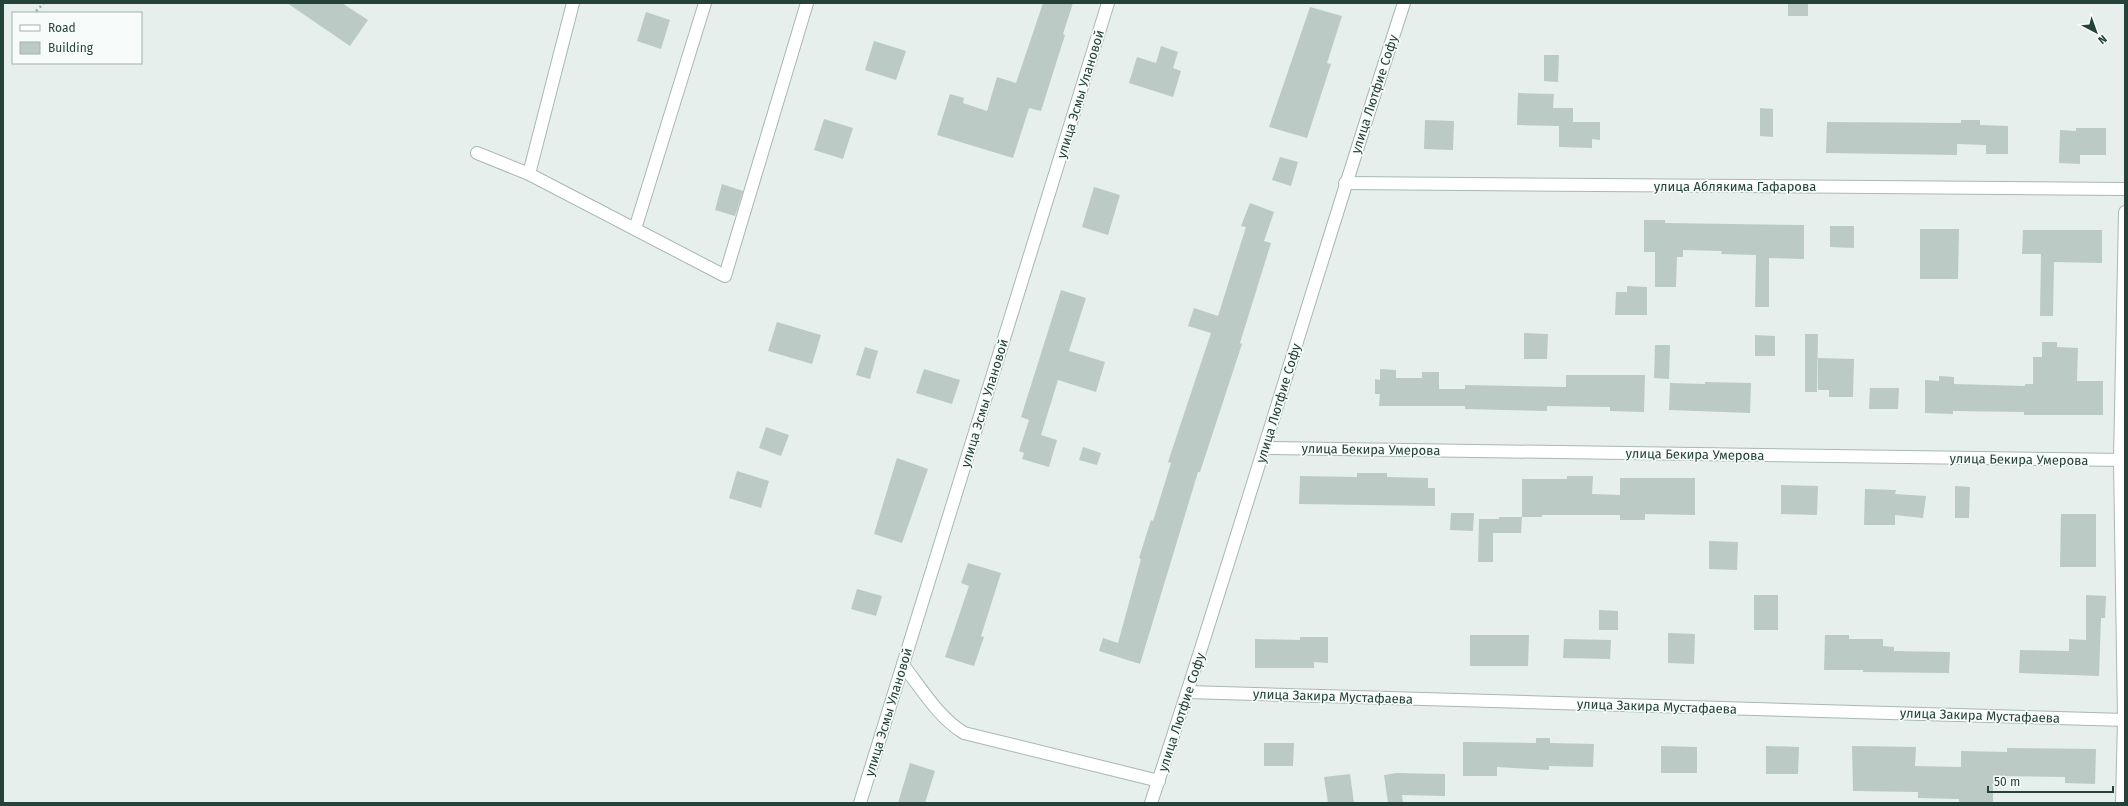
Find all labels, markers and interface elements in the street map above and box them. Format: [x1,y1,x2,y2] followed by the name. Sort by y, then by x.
[12,12,142,64] legend
[2076,12,2116,52] north arrow
[48,21,76,35] text: Road
[1054,28,1107,160] street label: улица Эсмы Улановой
[1348,32,1401,156] street label: улица Лютфие Софу
[2095,32,2109,46] text: N
[48,41,94,55] text: Building
[1654,179,1816,194] street label: улица Аблякима Гафарова
[958,337,1011,469] street label: улица Эсмы Улановой
[1253,341,1304,465] street label: улица Лютфие Софу
[1301,441,1441,458] street label: улица Бекира Умерова
[1625,446,1765,463] street label: улица Бекира Умерова
[1949,451,2089,468] street label: улица Бекира Умерова
[862,646,915,778] street label: улица Эсмы Улановой
[1155,650,1208,774] street label: улица Лютфие Софу
[1253,686,1413,707] street label: улица Закира Мустафаева
[1577,696,1737,717] street label: улица Закира Мустафаева
[1900,705,2060,726] street label: улица Закира Мустафаева
[1988,768,2113,794] scale bar
[1994,775,2020,789] text: 50 m

